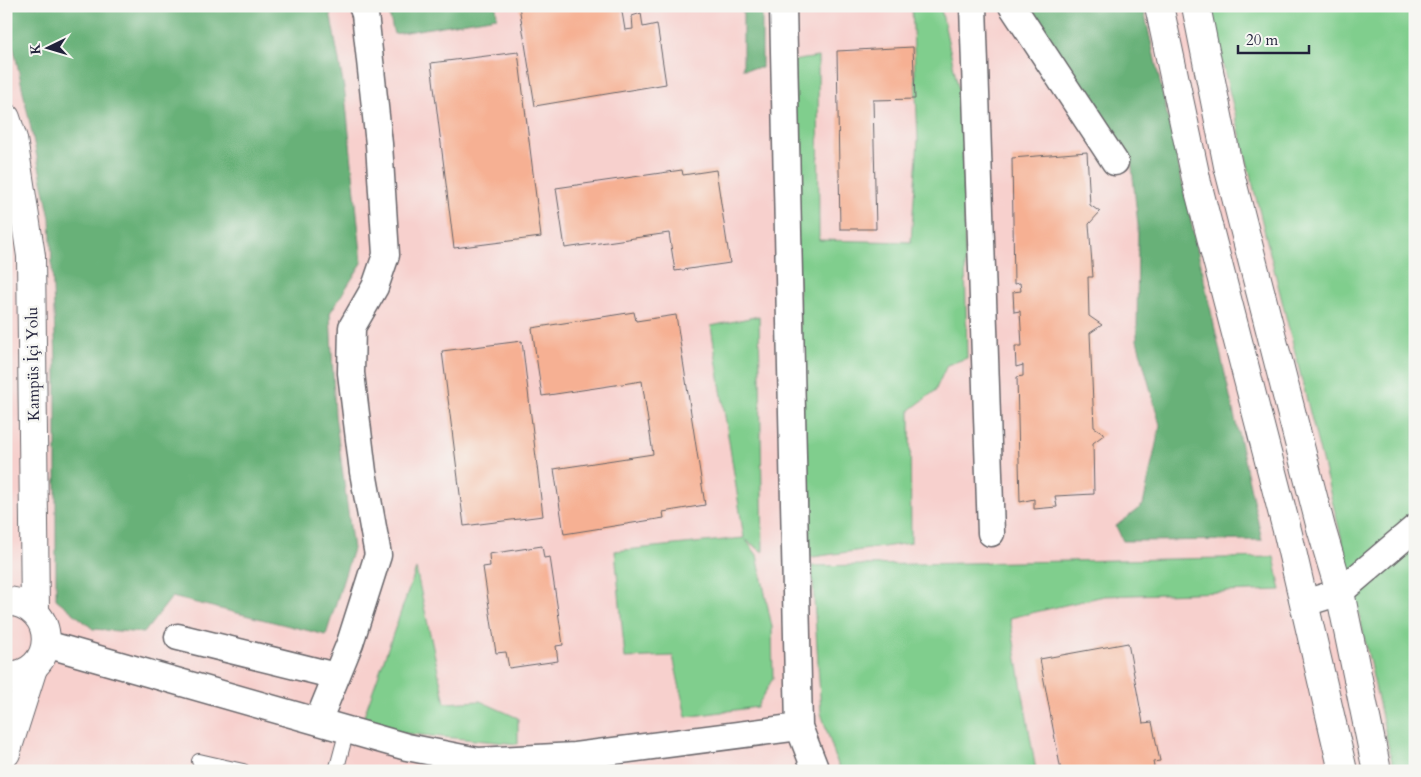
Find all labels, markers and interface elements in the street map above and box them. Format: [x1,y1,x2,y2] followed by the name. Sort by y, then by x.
[22,22,72,72] north arrow
[1238,22,1310,54] scale bar
[1246,30,1278,50] text: 20 m
[26,42,46,56] text: K
[21,306,45,421] street label: Kampüs İçi Yolu

